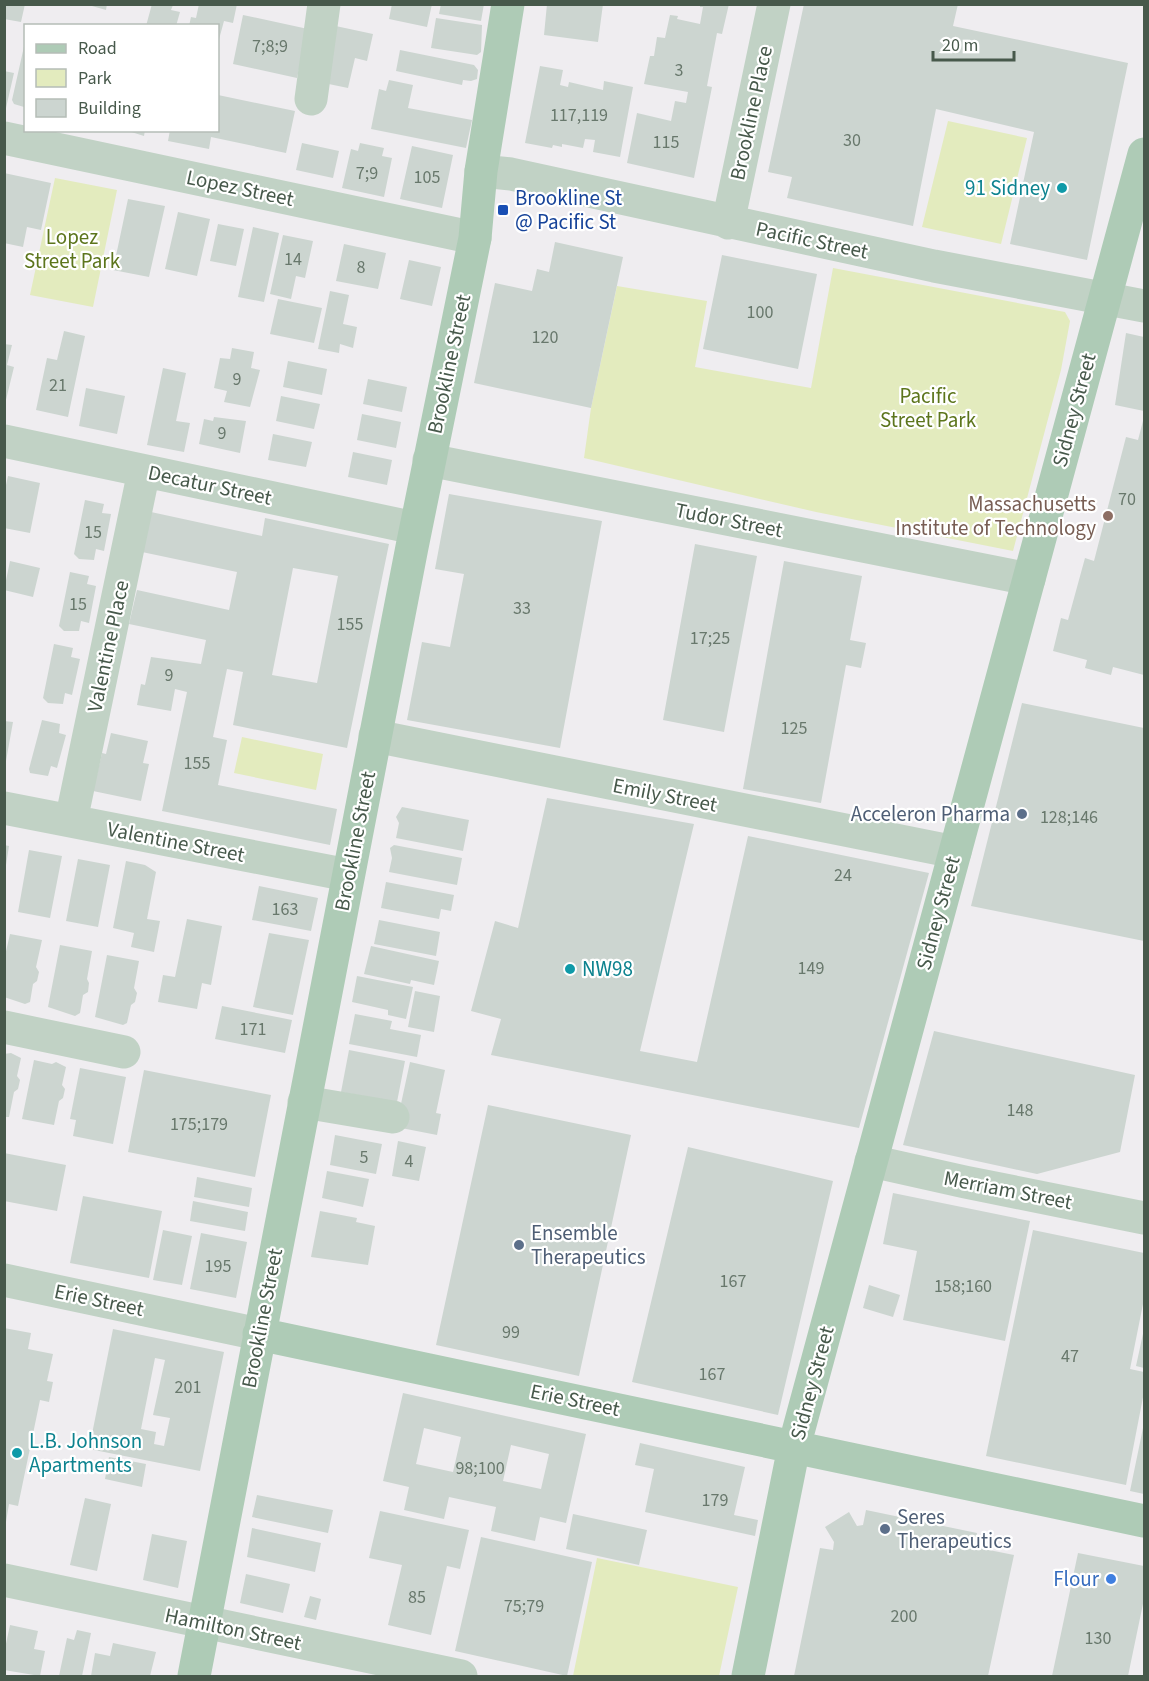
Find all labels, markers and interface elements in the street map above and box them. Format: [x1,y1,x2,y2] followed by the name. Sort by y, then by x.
[24,24,219,132] legend
[933,24,1014,62] scale bar
[942,33,978,58] text: 20 m
[252,34,288,59] house number: 7;8;9
[78,36,117,61] text: Road
[722,43,780,183] street label: Brookline Place
[675,58,684,83] house number: 3
[78,66,112,91] text: Park
[78,96,141,121] text: Building
[550,103,608,128] house number: 117,119
[843,128,861,153] house number: 30
[653,130,679,155] house number: 115
[356,161,378,186] house number: 7;9
[183,162,297,214] street label: Lopez Street
[414,165,440,190] house number: 105
[965,173,1050,203] place label: 91 Sidney
[1055,181,1069,195] marker: 91 Sidney
[515,183,622,237] place label: Brookline St @ Pacific St
[496,203,510,217] marker: Brookline St @ Pacific St
[753,213,871,267] street label: Pacific Street
[24,222,121,276] park label: Lopez Street Park
[284,247,302,272] house number: 14
[357,255,366,280] house number: 8
[420,292,478,436] street label: Brookline Street
[747,300,773,325] house number: 100
[532,325,558,350] house number: 120
[1044,350,1104,470] street label: Sidney Street
[233,367,242,392] house number: 9
[49,373,67,398] house number: 21
[880,381,977,435] park label: Pacific Street Park
[218,421,227,446] house number: 9
[145,457,275,513] street label: Decatur Street
[1118,487,1136,512] house number: 70
[895,489,1096,543] place label: Massachusetts Institute of Technology
[673,495,785,545] street label: Tudor Street
[1101,509,1115,523] marker: Massachusetts Institute of Technology
[84,520,102,545] house number: 15
[79,577,137,715] street label: Valentine Place
[69,592,87,617] house number: 15
[513,596,531,621] house number: 33
[337,612,363,637] house number: 155
[690,626,730,651] house number: 17;25
[165,663,174,688] house number: 9
[781,716,807,741] house number: 125
[184,751,210,776] house number: 155
[327,769,383,913] street label: Brookline Street
[610,770,720,820] street label: Emily Street
[851,799,1010,829] place label: Acceleron Pharma
[1040,805,1098,830] house number: 128;146
[1015,807,1029,821] marker: Acceleron Pharma
[105,814,247,870] street label: Valentine Street
[908,853,968,973] street label: Sidney Street
[834,863,852,888] house number: 24
[272,897,298,922] house number: 163
[582,954,633,984] place label: NW98
[798,956,824,981] house number: 149
[563,962,577,976] marker: NW98
[240,1017,266,1042] house number: 171
[1007,1098,1033,1123] house number: 148
[170,1112,228,1137] house number: 175;179
[360,1145,369,1170] house number: 5
[405,1149,414,1174] house number: 4
[941,1163,1075,1217] street label: Merriam Street
[531,1218,646,1272] place label: Ensemble Therapeutics
[512,1238,526,1252] marker: Ensemble Therapeutics
[234,1246,290,1390] street label: Brookline Street
[205,1254,231,1279] house number: 195
[720,1269,746,1294] house number: 167
[934,1274,992,1299] house number: 158;160
[51,1276,147,1324] street label: Erie Street
[502,1320,520,1345] house number: 99
[782,1323,842,1443] street label: Sidney Street
[1061,1344,1079,1369] house number: 47
[699,1362,725,1387] house number: 167
[175,1375,201,1400] house number: 201
[527,1376,623,1424] street label: Erie Street
[29,1426,142,1480] place label: L.B. Johnson Apartments
[10,1446,24,1460] marker: L.B. Johnson Apartments
[455,1456,505,1481] house number: 98;100
[702,1488,728,1513] house number: 179
[897,1502,1012,1556] place label: Seres Therapeutics
[878,1522,892,1536] marker: Seres Therapeutics
[1053,1564,1100,1594] place label: Flour
[1104,1572,1118,1586] marker: Flour
[408,1585,426,1610] house number: 85
[504,1594,544,1619] house number: 75;79
[162,1600,304,1658] street label: Hamilton Street
[891,1604,917,1629] house number: 200
[1085,1626,1111,1651] house number: 130

